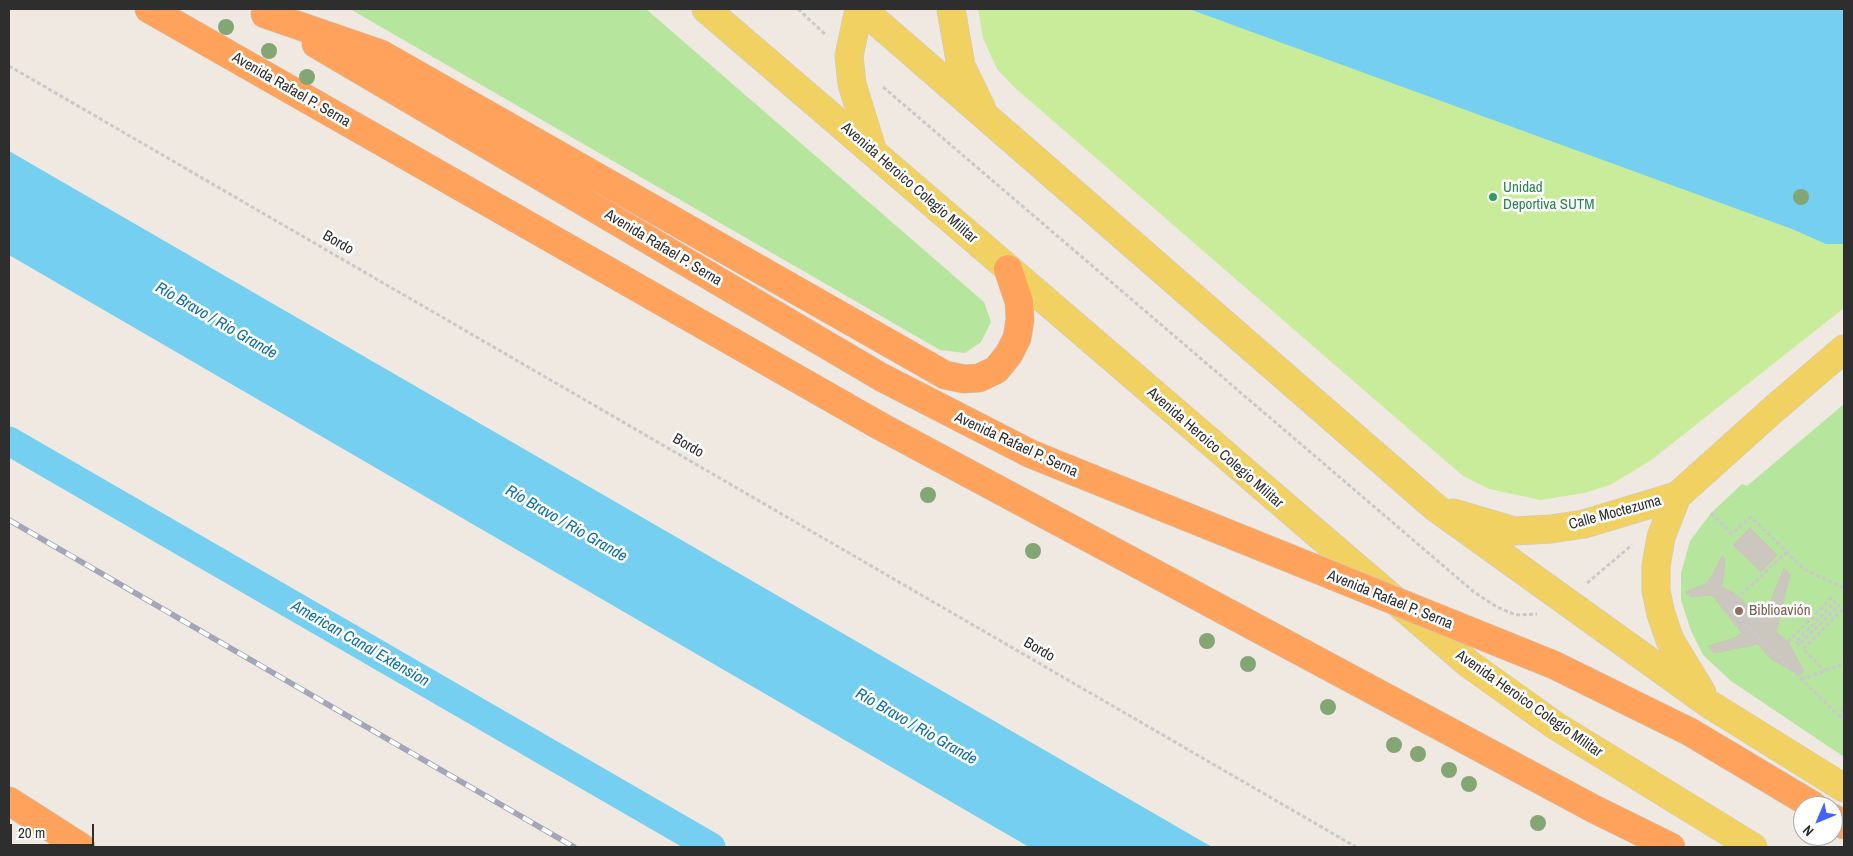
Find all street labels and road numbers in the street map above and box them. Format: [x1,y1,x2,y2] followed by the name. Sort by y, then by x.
[229,49,353,131] street label: Avenida Rafael P. Serna
[837,119,981,247] street label: Avenida Heroico Colegio Militar
[601,206,725,290] street label: Avenida Rafael P. Serna
[319,227,357,259] street label: Bordo
[1143,384,1287,512] street label: Avenida Heroico Colegio Militar
[952,409,1080,481] street label: Avenida Rafael P. Serna
[669,430,707,462] street label: Bordo
[1567,492,1663,534] street label: Calle Moctezuma
[1325,567,1455,633] street label: Avenida Rafael P. Serna
[1020,634,1058,666] street label: Bordo
[1452,646,1606,762] street label: Avenida Heroico Colegio Militar

